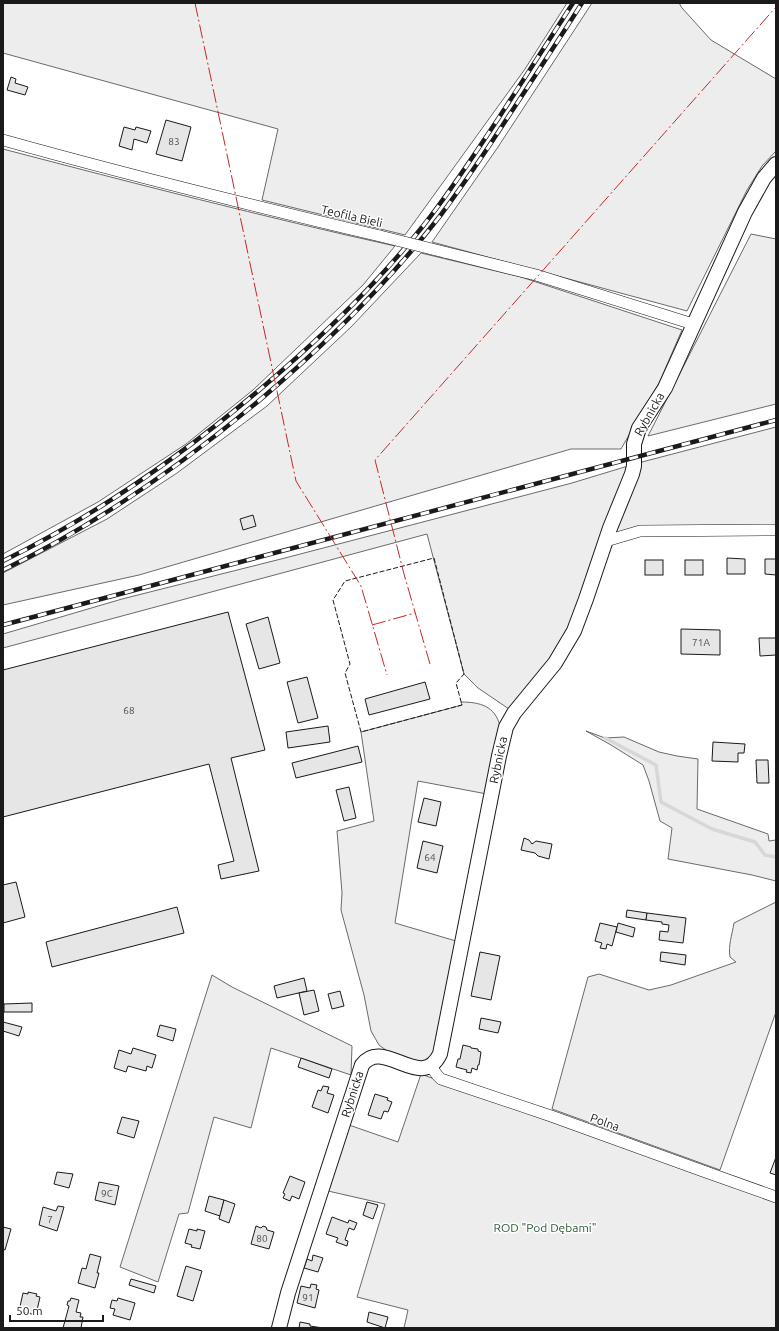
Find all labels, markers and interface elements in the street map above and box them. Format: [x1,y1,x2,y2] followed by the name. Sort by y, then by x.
[168,136,180,147] house number: 83
[320,203,384,229] street label: Teofila Bieli
[631,390,667,438] street label: Rybnicka
[692,637,710,648] house number: 71A
[123,705,135,716] house number: 68
[487,735,509,785] street label: Rybnicka
[424,852,436,863] house number: 64
[338,1069,366,1119] street label: Rybnicka
[589,1111,621,1133] street label: Polna
[101,1188,113,1199] house number: 9C
[47,1214,53,1225] house number: 7
[494,1221,597,1234] park label: ROD "Pod Dębami"
[256,1233,268,1244] house number: 80
[302,1292,314,1303] house number: 91
[10,1297,103,1323] scale bar
[16,1304,43,1317] text: 50 m

